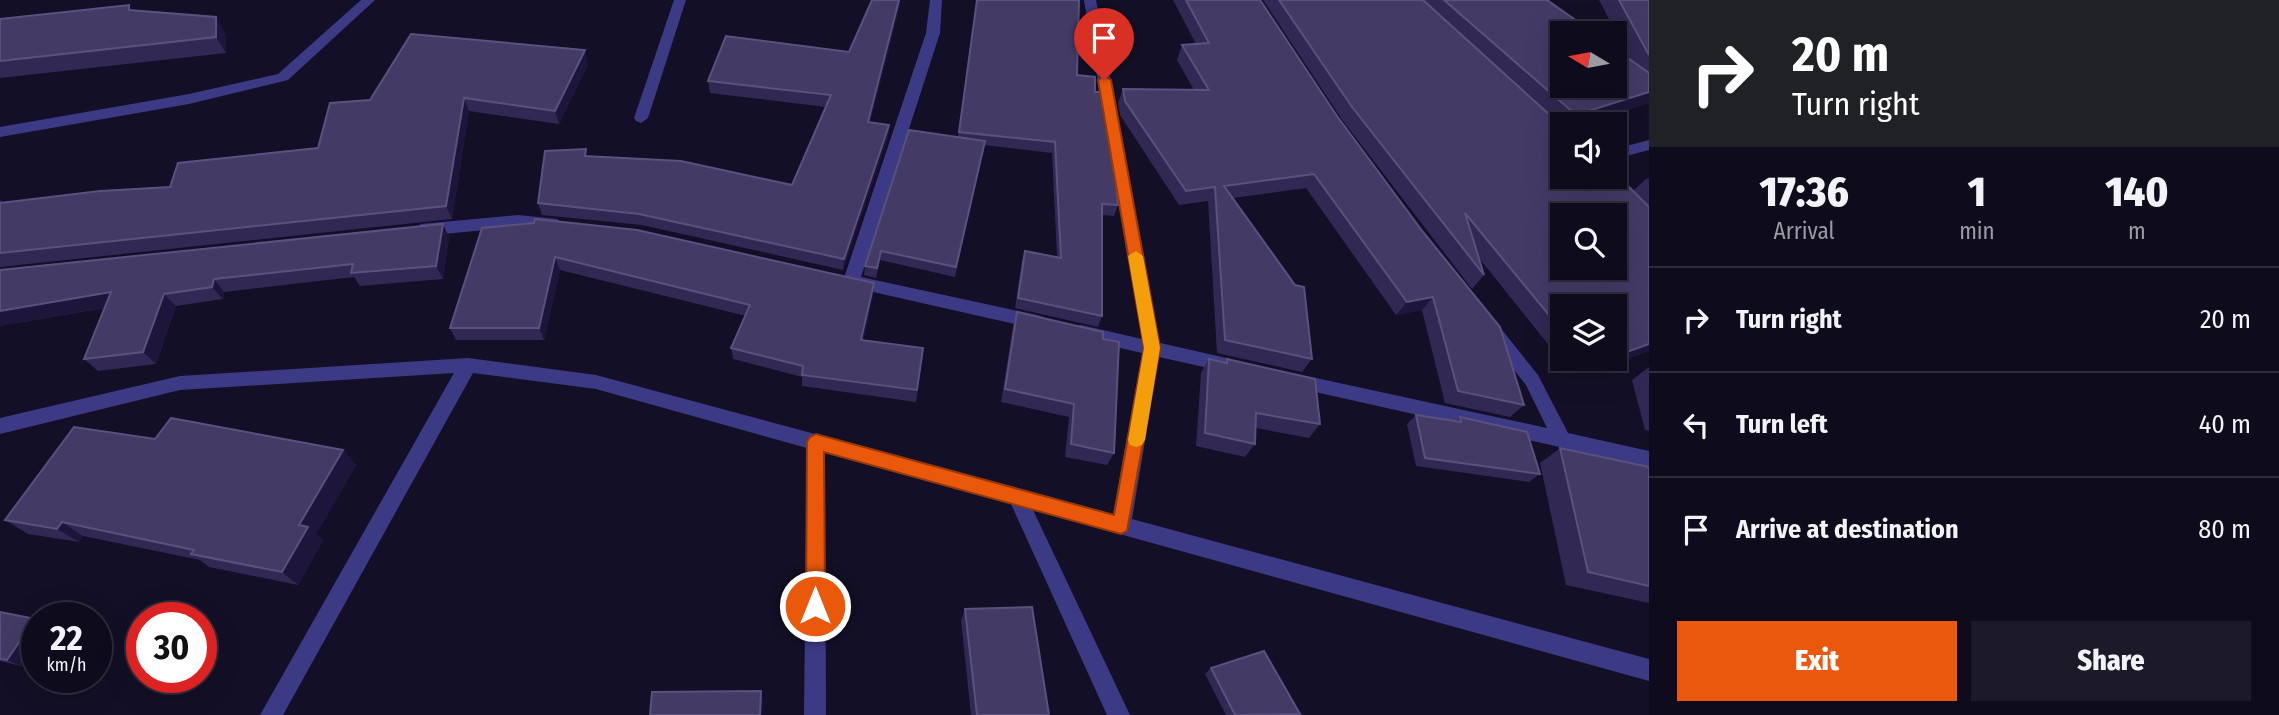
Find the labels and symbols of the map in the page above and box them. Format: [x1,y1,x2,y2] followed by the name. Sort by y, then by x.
[1074,8,1134,80] pin
[1550,21,1628,98] north arrow
[778,569,852,643] position arrow
[126,602,217,693] speed limit sign: 30

